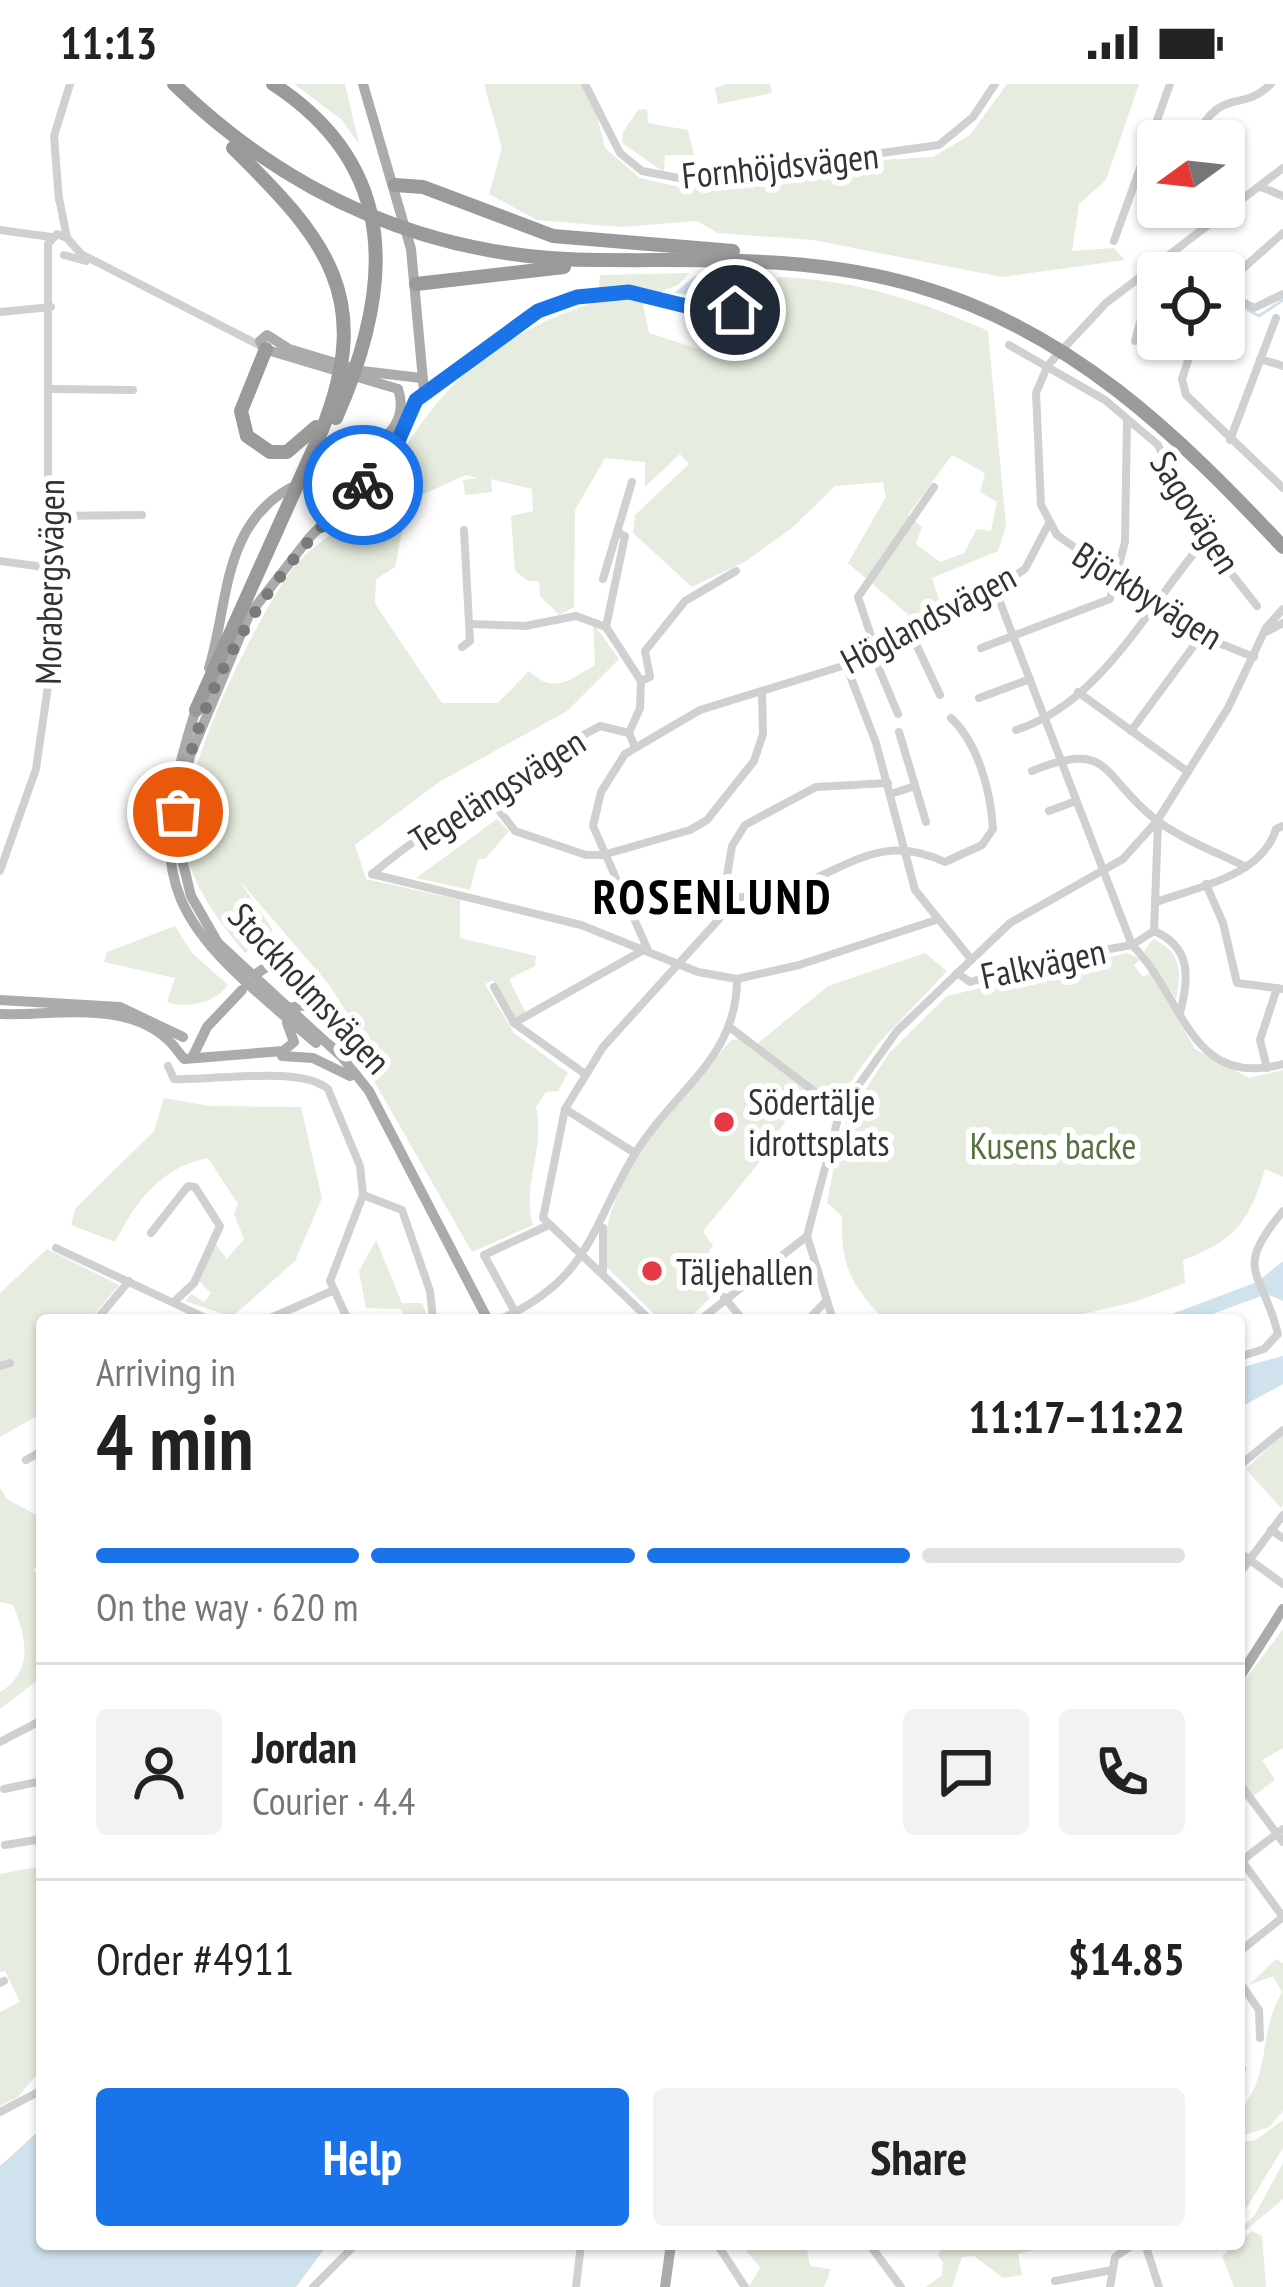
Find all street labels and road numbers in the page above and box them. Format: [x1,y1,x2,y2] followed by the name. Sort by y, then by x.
[679,131,881,199] street label: Fornhöjdsvägen
[1140,442,1252,582] street label: Sagovägen
[24,479,74,685] street label: Morabergsvägen
[1064,531,1232,659] street label: Björkbyvägen
[832,552,1024,684] street label: Höglandsvägen
[400,718,594,862] street label: Tegelängsvägen
[219,892,401,1084] street label: Stockholmsvägen
[976,927,1110,999] street label: Falkvägen

